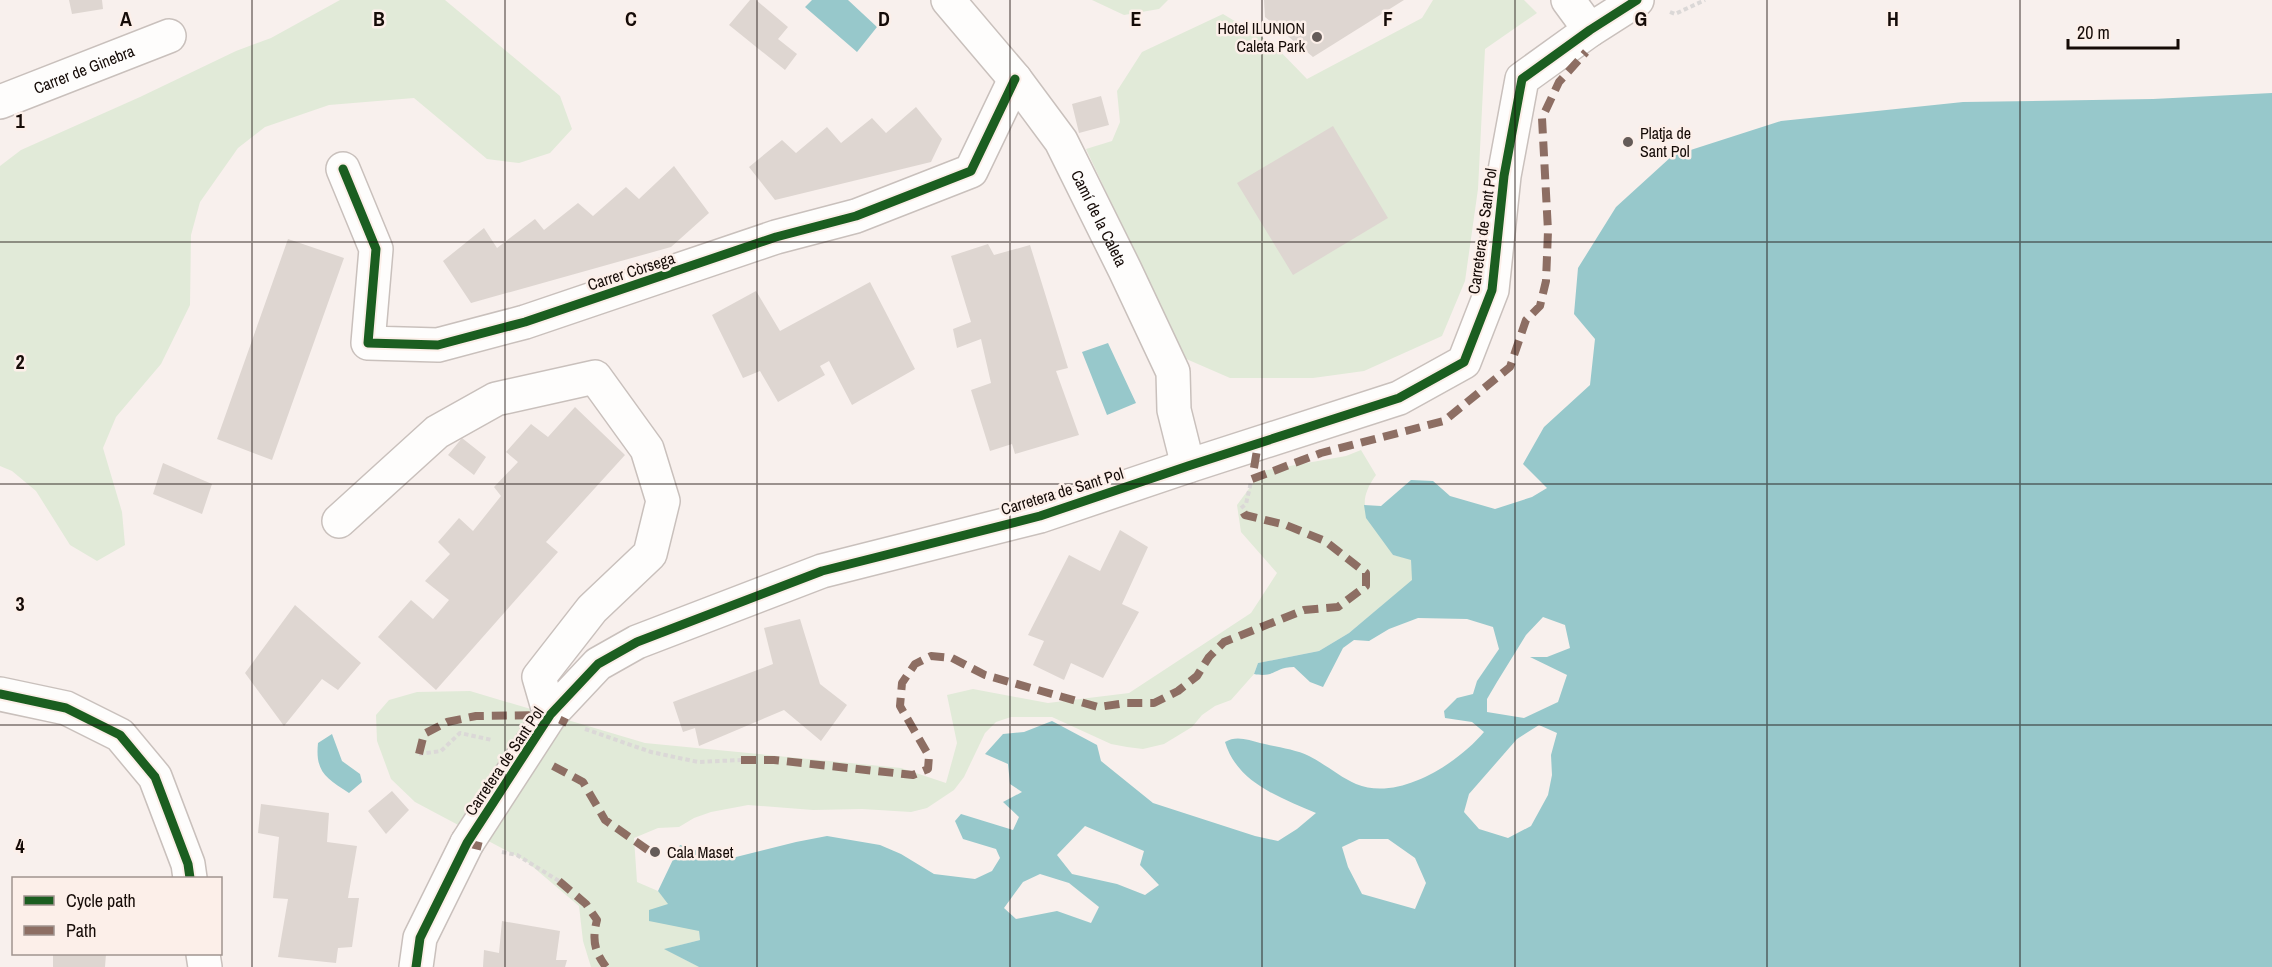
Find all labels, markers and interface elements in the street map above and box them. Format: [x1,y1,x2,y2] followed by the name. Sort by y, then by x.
[120,5,132,32] text: A
[373,5,385,32] text: B
[625,5,637,32] text: C
[878,5,890,32] text: D
[1131,5,1142,32] text: E
[1383,5,1393,32] text: F
[1635,5,1647,32] text: G
[1887,5,1899,32] text: H
[2068,12,2178,50] scale bar
[1218,17,1305,57] place label: Hotel ILUNION Caleta Park
[2077,20,2110,45] text: 20 m
[1310,30,1324,44] marker: Hotel ILUNION Caleta Park
[30,39,138,99] street label: Carrer de Ginebra
[15,107,25,134] text: 1
[1640,122,1691,162] place label: Platja de Sant Pol
[1621,135,1635,149] marker: Platja de Sant Pol
[1066,166,1133,271] street label: Camí de la Caleta
[1462,167,1502,295] street label: Carretera de Sant Pol
[585,246,678,295] street label: Carrer Còrsega
[15,348,25,375] text: 2
[998,462,1126,520] street label: Carretera de Sant Pol
[15,590,25,617] text: 3
[459,702,549,820] street label: Carretera de Sant Pol
[15,832,25,859] text: 4
[667,841,734,863] place label: Cala Maset
[648,845,662,859] marker: Cala Maset
[12,877,222,955] legend
[66,888,136,913] text: Cycle path
[66,918,96,943] text: Path

